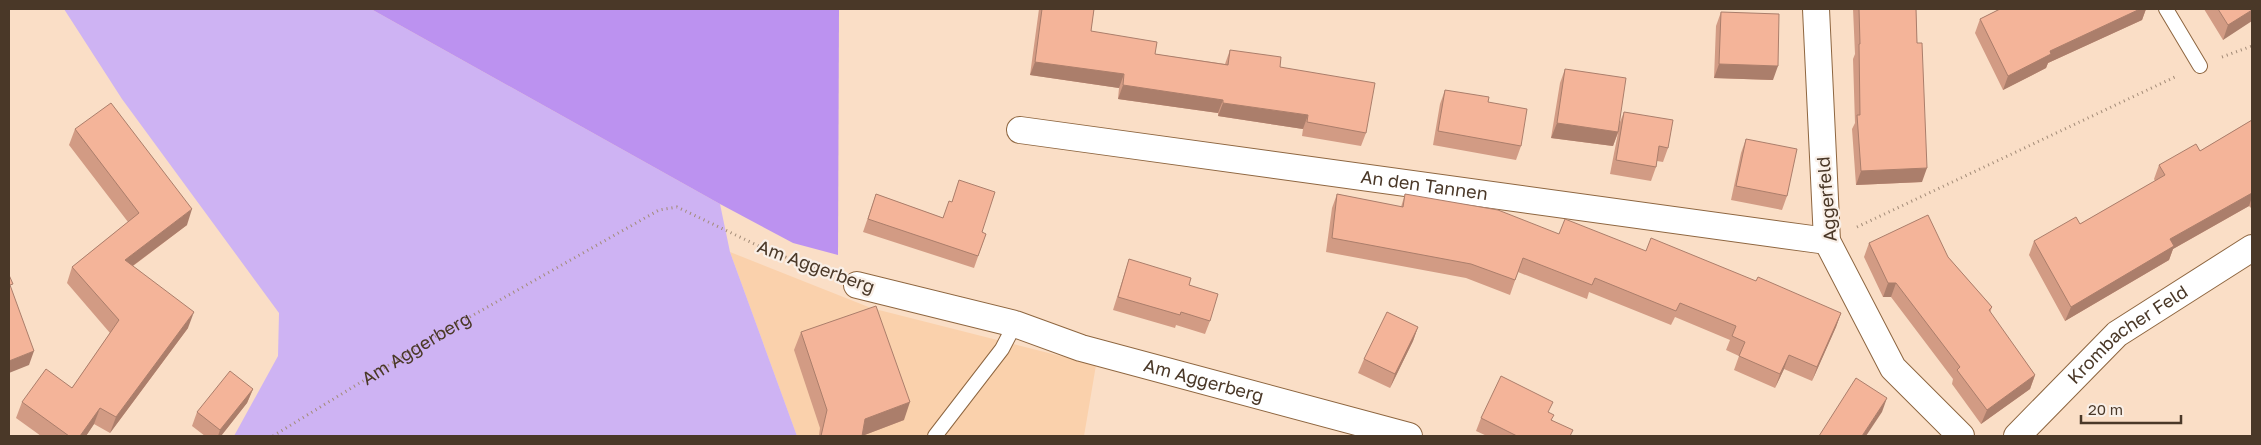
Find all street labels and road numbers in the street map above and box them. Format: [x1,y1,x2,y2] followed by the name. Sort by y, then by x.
[1811,156,1841,243] street label: Aggerfeld
[1359,165,1489,204] street label: An den Tannen
[755,235,878,297] street label: Am Aggerberg
[2062,280,2192,388] street label: Krombacher Feld
[357,307,475,389] street label: Am Aggerberg
[1141,353,1266,407] street label: Am Aggerberg

